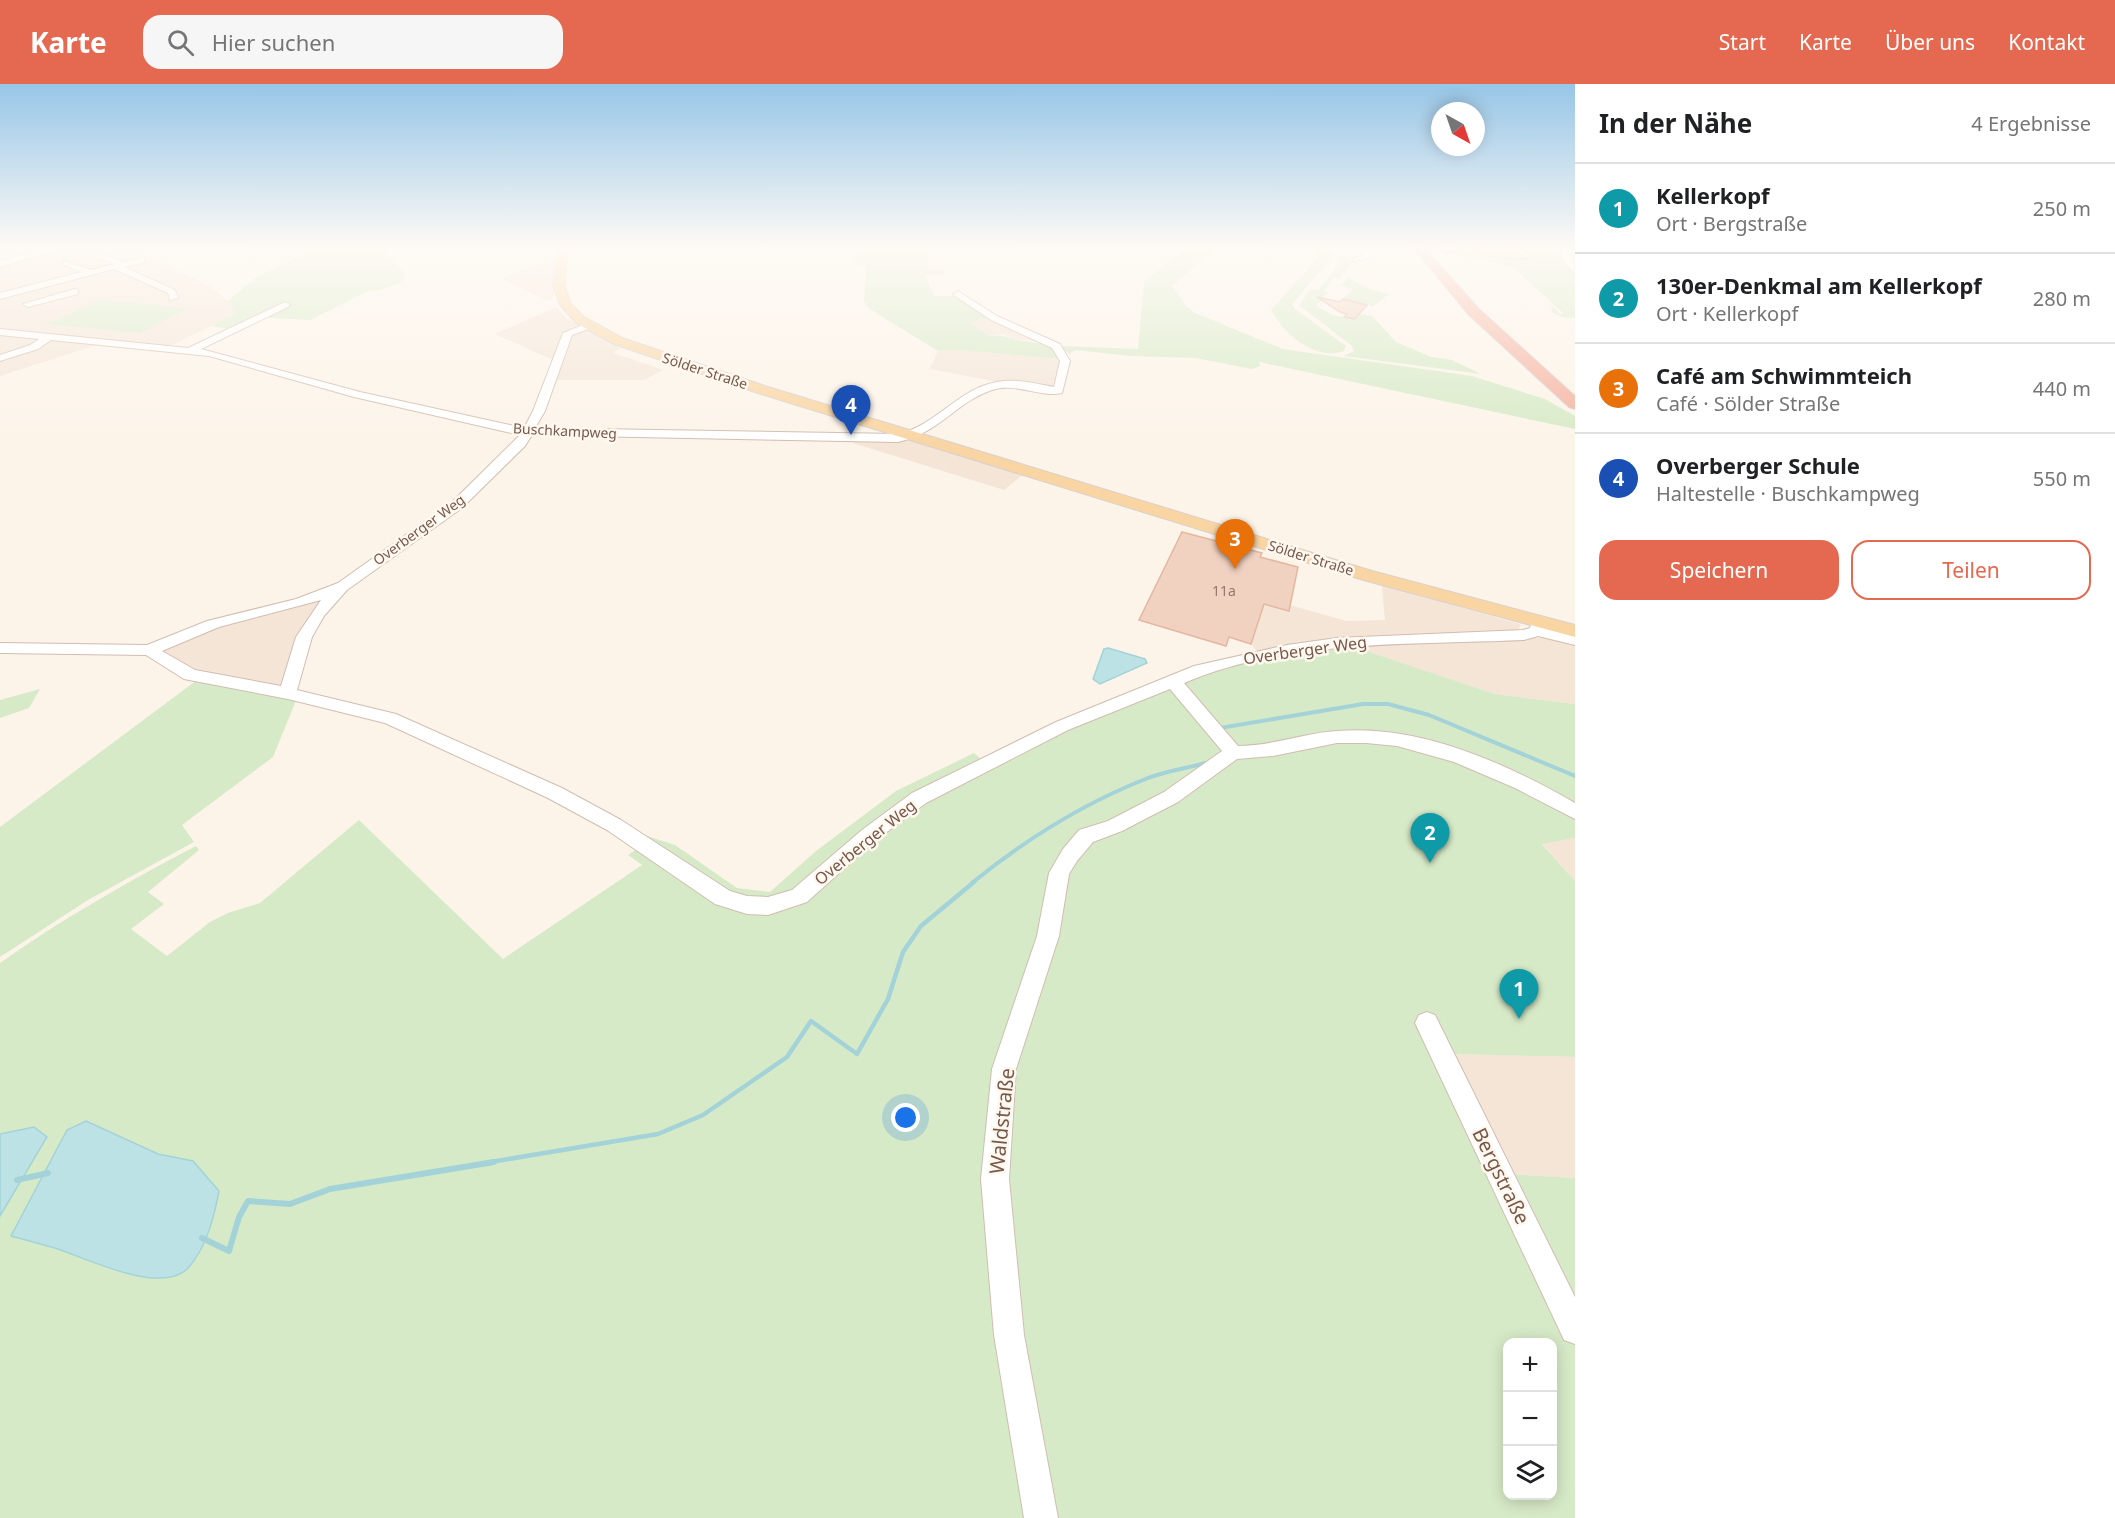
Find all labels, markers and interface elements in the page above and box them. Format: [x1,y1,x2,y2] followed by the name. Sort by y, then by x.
[143,15,563,69] search box
[30,23,107,61] text: Karte
[164,26,197,59] icon: search
[212,27,335,57] text: Hier suchen
[1719,28,1766,56] text: Start
[1799,28,1852,56] text: Karte
[1885,28,1975,56] text: Über uns
[2008,28,2085,56] text: Kontakt
[1431,102,1485,156] north arrow
[1599,105,1752,141] text: In der Nähe
[1971,110,2091,137] text: 4 Ergebnisse
[1656,180,1770,210] text: Kellerkopf
[1613,195,1624,222] text: 1
[2033,195,2091,222] text: 250 m
[1656,210,1807,237] text: Ort · Bergstraße
[1656,270,1982,300] text: 130er-Denkmal am Kellerkopf
[1613,285,1624,312] text: 2
[2033,285,2091,312] text: 280 m
[1656,300,1798,327] text: Ort · Kellerkopf
[660,348,750,393] street label: Sölder Straße
[1656,360,1912,390] text: Café am Schwimmteich
[1613,375,1624,402] text: 3
[2033,375,2091,402] text: 440 m
[832,386,870,435] pin: 4
[1656,390,1840,417] text: Café · Sölder Straße
[513,418,617,443] street label: Buschkampweg
[1656,450,1860,480] text: Overberger Schule
[1613,465,1624,492] text: 4
[2033,465,2091,492] text: 550 m
[1656,480,1920,507] text: Haltestelle · Buschkampweg
[369,490,468,569] street label: Overberger Weg
[1216,520,1254,569] pin: 3
[1266,535,1356,580] street label: Sölder Straße
[1599,540,1839,600] button: Speichern
[1851,540,2091,600] button: Teilen
[1212,581,1236,600] house number: 11a
[1242,630,1368,670] street label: Overberger Weg
[810,794,920,890] street label: Overberger Weg
[1410,814,1450,863] pin: 2
[1500,970,1538,1019] pin: 1
[983,1066,1021,1175] street label: Waldstraße
[891,1103,920,1132] your location
[1466,1123,1536,1229] street label: Bergstraße
[1503,1338,1557,1500] map controls
[1503,1338,1557,1392] button: +
[1503,1392,1557,1446] button: −
[1503,1446,1557,1500] button: layers

